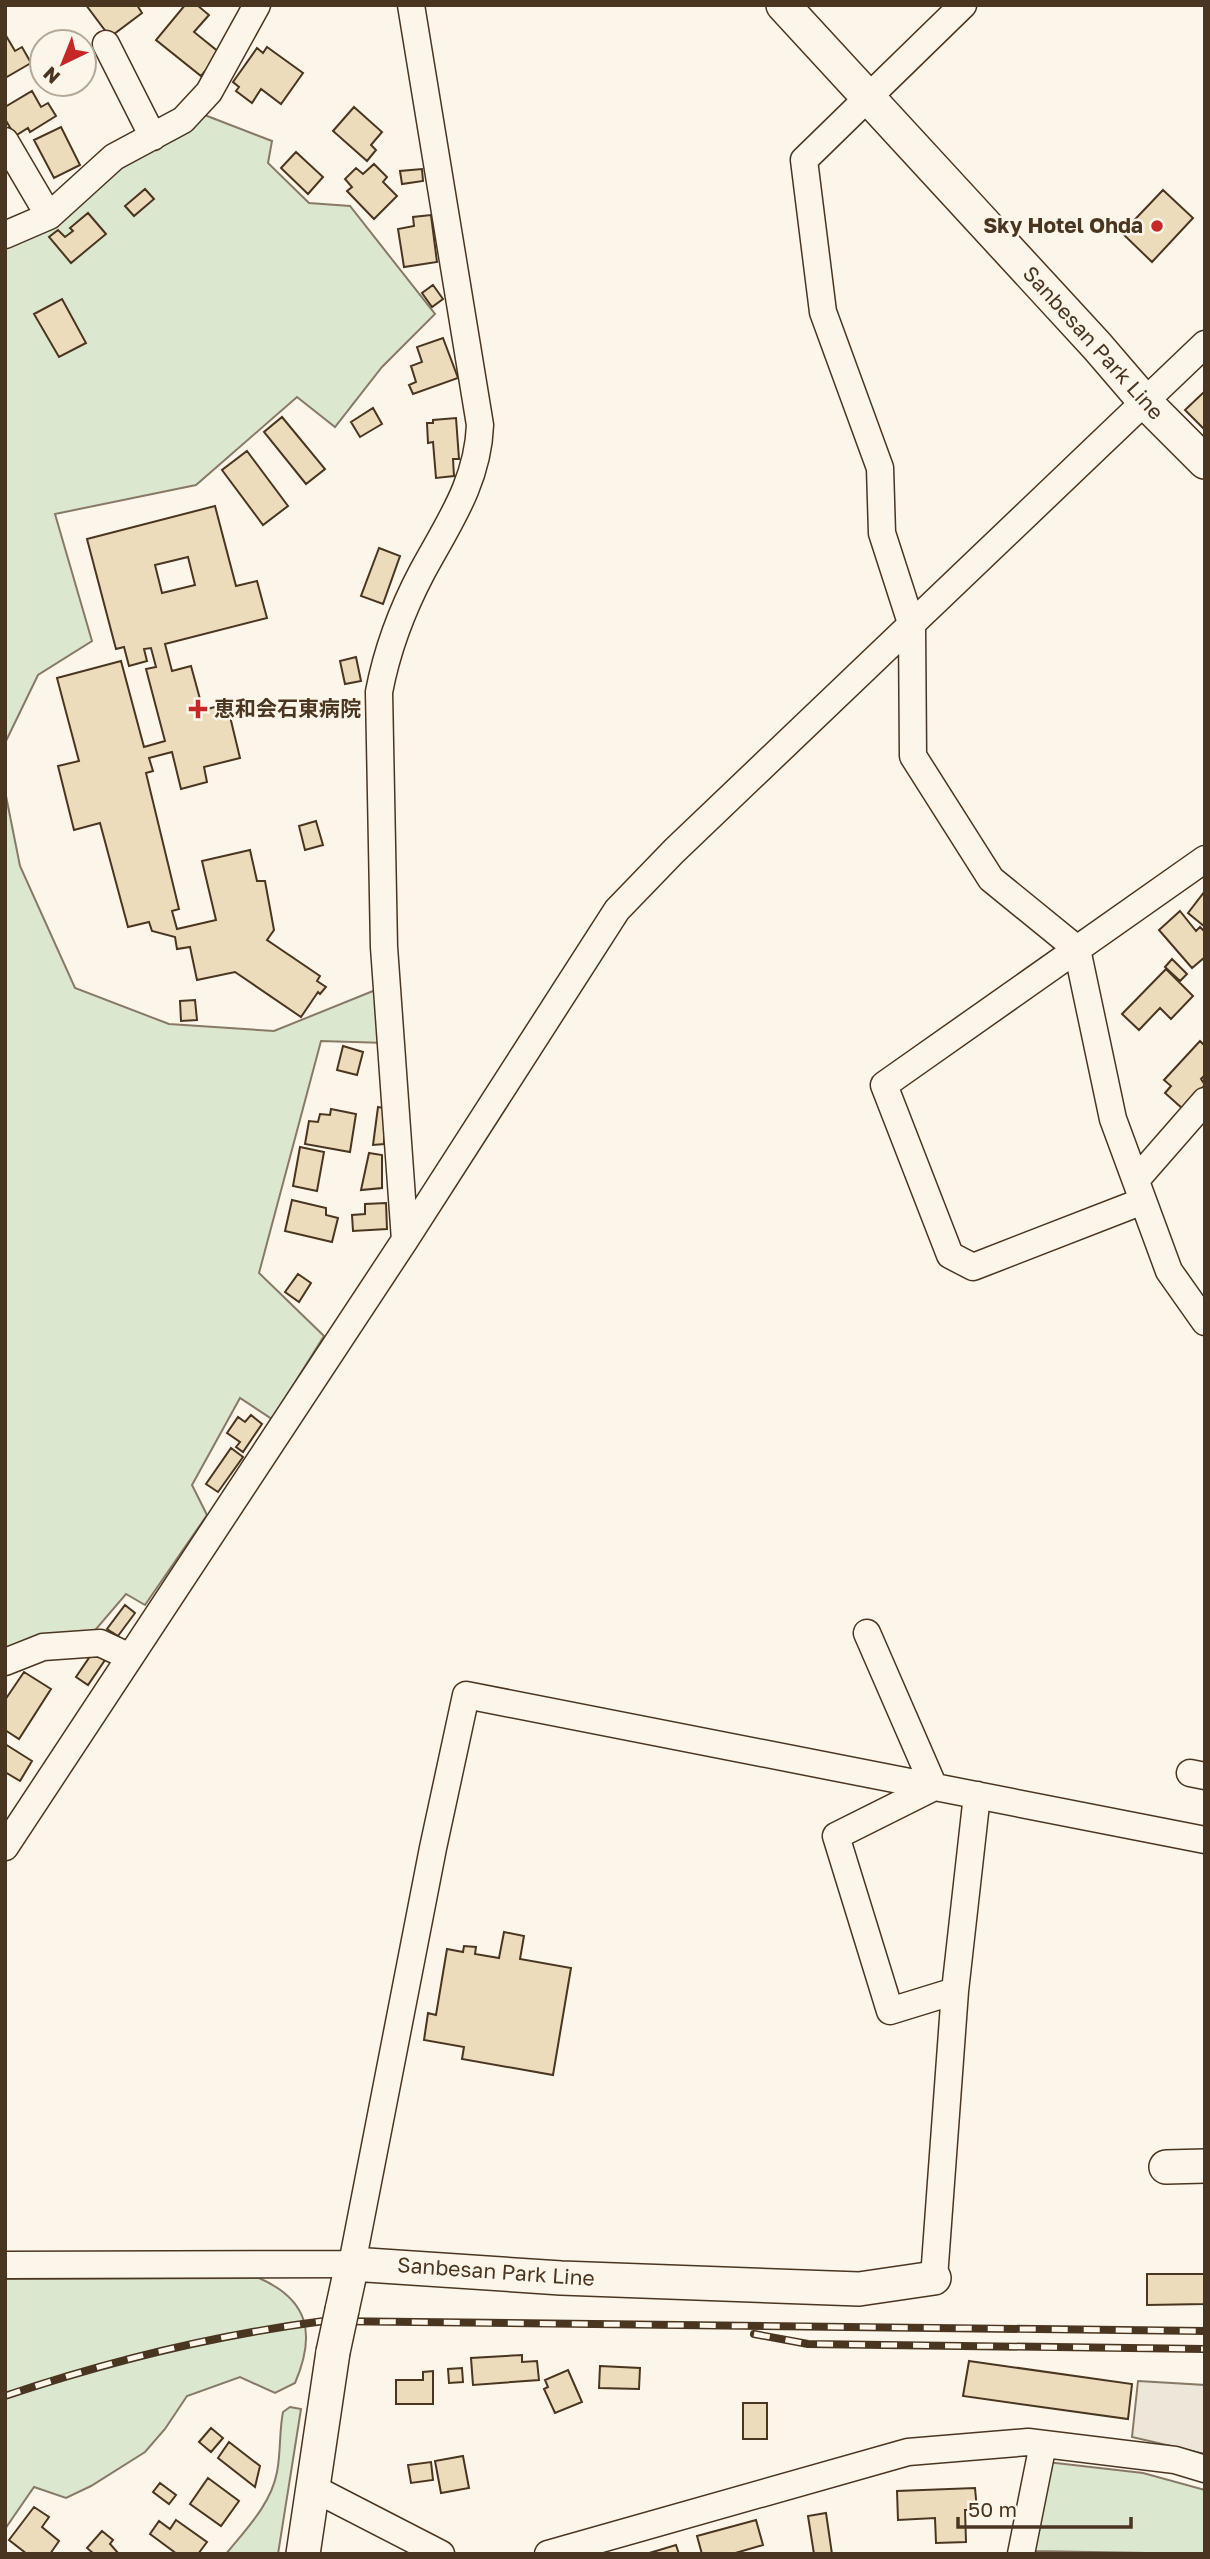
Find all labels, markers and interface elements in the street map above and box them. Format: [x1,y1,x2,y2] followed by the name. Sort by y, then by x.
[28,28,98,98] north arrow
[38,62,64,89] text: N
[983,212,1143,238] place label: Sky Hotel Ohda
[1149,218,1165,234] marker: Sky Hotel Ohda
[1018,260,1170,425] street label: Sanbesan Park Line
[214,695,361,721] place label: 恵和会石東病院
[188,699,208,719] marker: 恵和会石東病院
[396,2251,596,2291] street label: Sanbesan Park Line
[958,2486,1131,2530] scale bar
[968,2496,1017,2522] text: 50 m

